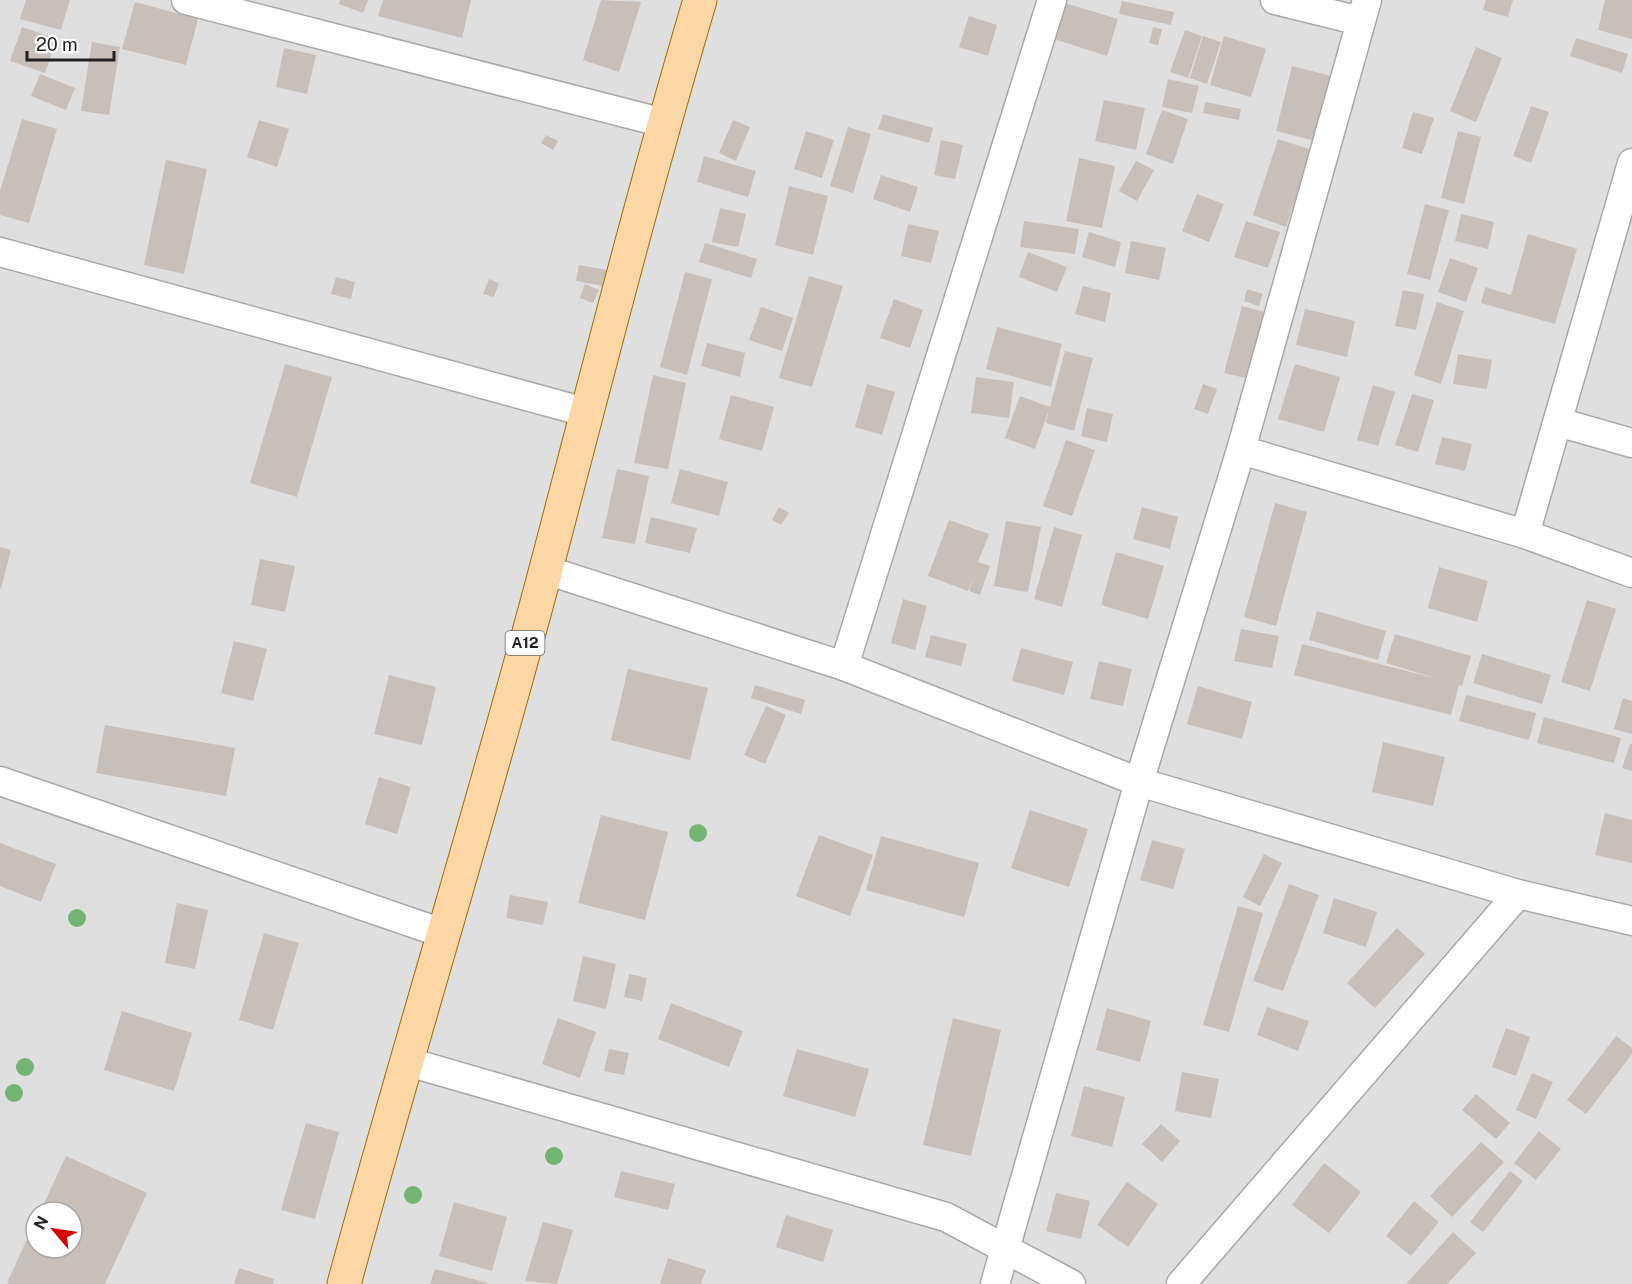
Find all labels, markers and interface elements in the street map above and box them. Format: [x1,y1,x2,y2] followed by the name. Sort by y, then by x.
[27,24,114,62] scale bar
[36,34,78,55] text: 20 m
[506,631,544,655] road number: A12
[24,1200,84,1260] north arrow
[30,1213,53,1233] text: N

